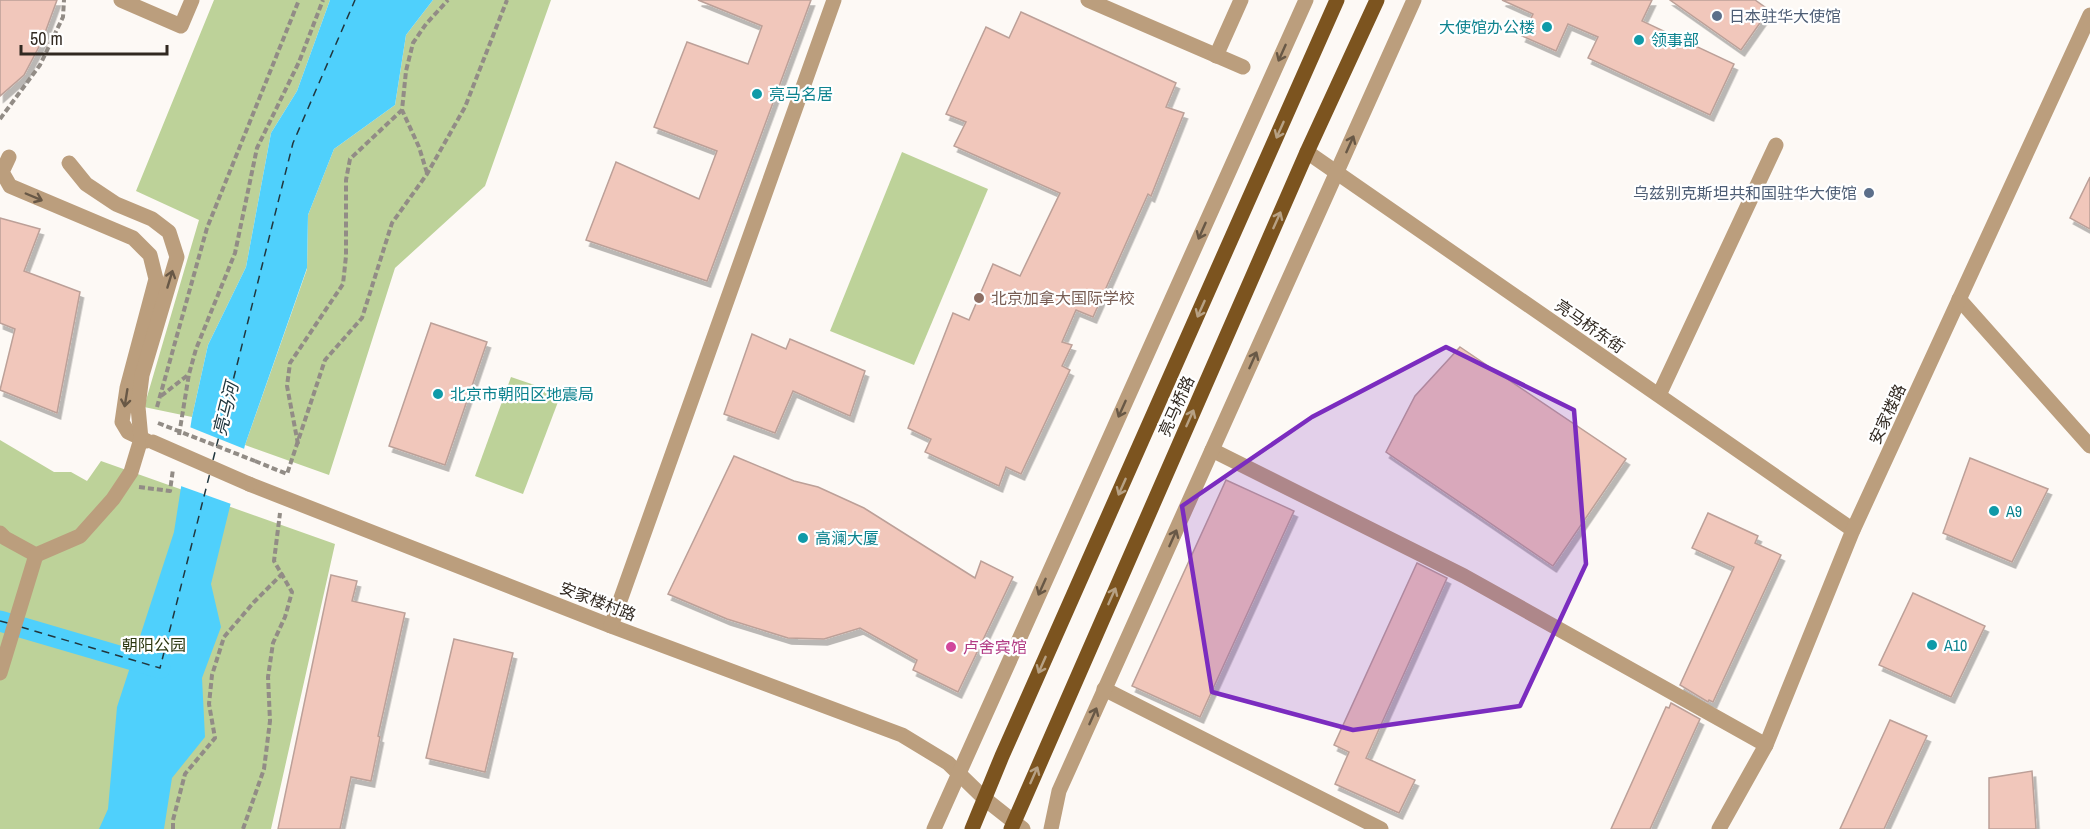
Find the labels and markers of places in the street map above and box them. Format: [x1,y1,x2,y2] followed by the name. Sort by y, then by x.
[1729,5,1841,27] place label: 日本驻华大使馆
[1710,9,1724,23] marker: 日本驻华大使馆
[1439,16,1535,38] place label: 大使馆办公楼
[1540,20,1554,34] marker: 大使馆办公楼
[1651,29,1699,51] place label: 领事部
[1632,33,1646,47] marker: 领事部
[769,83,833,105] place label: 亮马名居
[750,87,764,101] marker: 亮马名居
[1633,182,1857,204] place label: 乌兹别克斯坦共和国驻华大使馆
[1862,186,1876,200] marker: 乌兹别克斯坦共和国驻华大使馆
[991,287,1135,309] place label: 北京加拿大国际学校
[972,291,986,305] marker: 北京加拿大国际学校
[450,383,594,405] place label: 北京市朝阳区地震局
[431,387,445,401] marker: 北京市朝阳区地震局
[2005,500,2022,522] place label: A9
[1987,504,2001,518] marker: A9
[815,527,879,549] place label: 高澜大厦
[796,531,810,545] marker: 高澜大厦
[1943,634,1967,656] place label: A10
[963,636,1027,658] place label: 卢舍宾馆
[1925,638,1939,652] marker: A10
[944,640,958,654] marker: 卢舍宾馆

